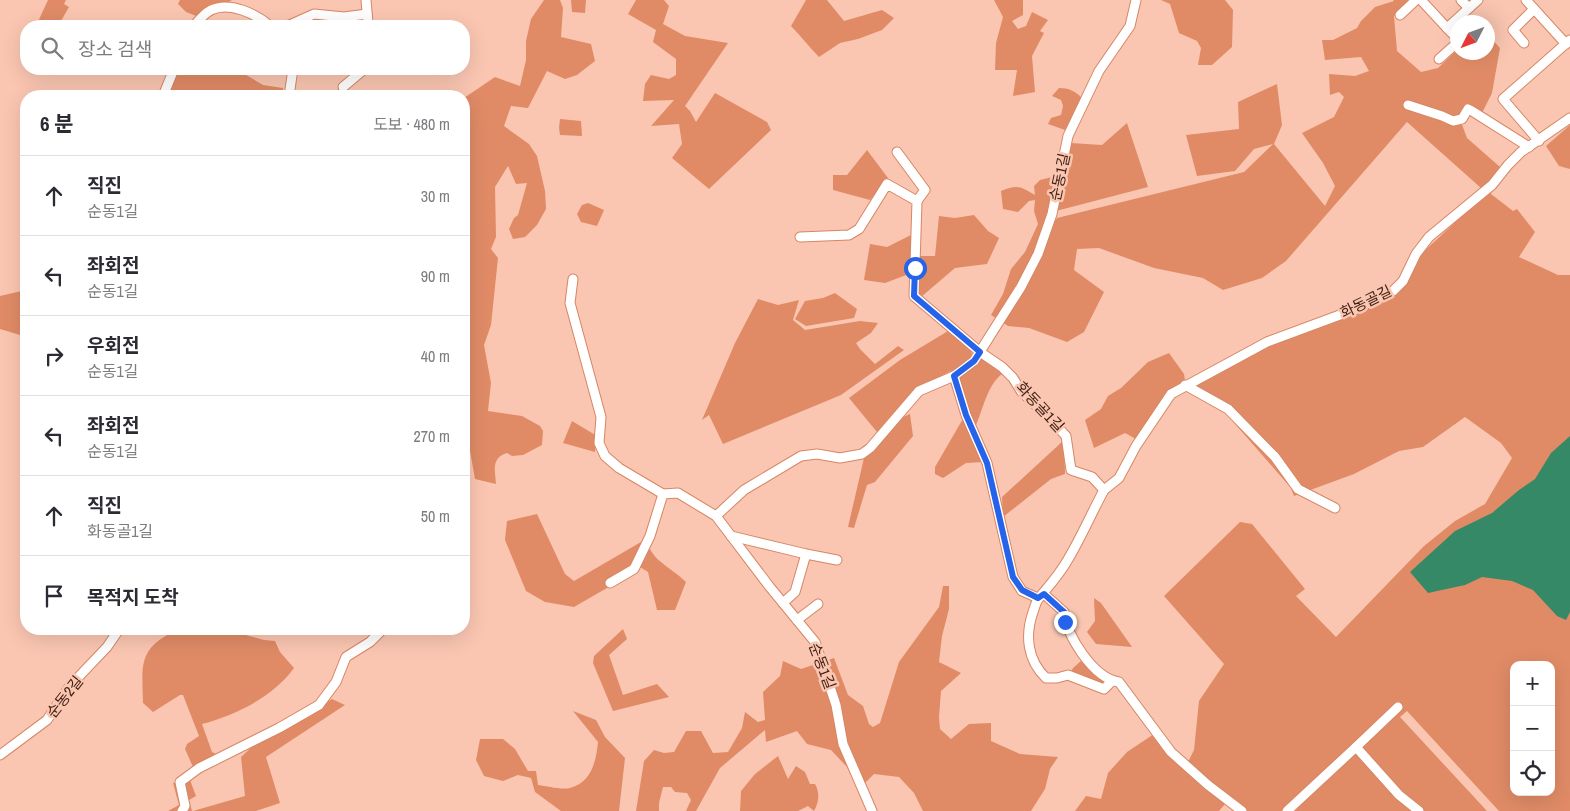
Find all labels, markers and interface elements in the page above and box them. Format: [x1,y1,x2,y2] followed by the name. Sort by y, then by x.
[1450,15,1495,60] north arrow
[20,20,470,75] search box
[38,34,66,62] icon: search
[78,36,152,62] text: 장소 검색
[40,109,74,138] text: 6 분
[373,113,450,135] text: 도보 · 480 m
[1044,151,1075,203] street label: 순동1길
[87,172,122,198] text: 직진
[40,182,68,210] icon: ahead
[421,185,450,207] text: 30 m
[87,200,138,222] text: 순동1길
[87,252,139,278] text: 좌회전
[904,257,927,280] route start
[40,262,68,290] icon: left
[421,265,450,287] text: 90 m
[87,280,138,302] text: 순동1길
[1336,280,1395,323] street label: 화동골길
[87,332,139,358] text: 우회전
[40,342,68,370] icon: right
[421,345,450,367] text: 40 m
[87,360,138,382] text: 순동1길
[1012,377,1069,437] street label: 화동골1길
[87,412,139,438] text: 좌회전
[40,422,68,450] icon: left
[414,425,450,447] text: 270 m
[87,440,138,462] text: 순동1길
[87,492,122,518] text: 직진
[40,502,68,530] icon: ahead
[421,505,450,527] text: 50 m
[87,520,153,542] text: 화동골1길
[40,582,68,610] icon: arrive
[87,584,179,610] text: 목적지 도착
[1054,611,1077,634] route end
[804,640,841,692] street label: 순동1길
[1510,661,1555,796] map controls
[1510,661,1555,706] button: +
[41,671,88,722] street label: 순동2길
[1510,706,1555,751] button: −
[1510,751,1555,796] button: locate

